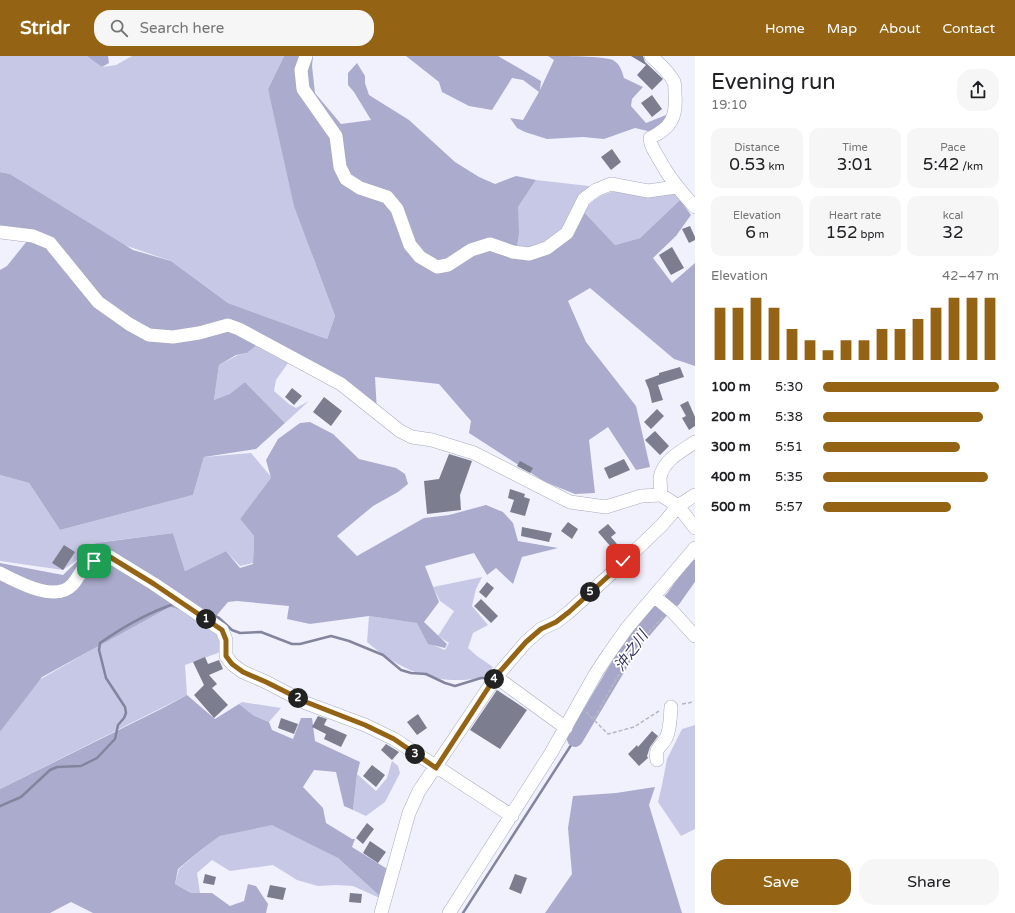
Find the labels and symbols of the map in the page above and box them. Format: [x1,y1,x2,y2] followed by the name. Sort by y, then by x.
[77,544,111,578] pin
[606,544,640,578] pin
[580,582,600,602] pin: 5
[196,609,216,629] pin: 1
[610,626,653,674] water label: 沖之川
[484,669,504,689] pin: 4
[288,688,308,708] pin: 2
[405,744,425,764] pin: 3

